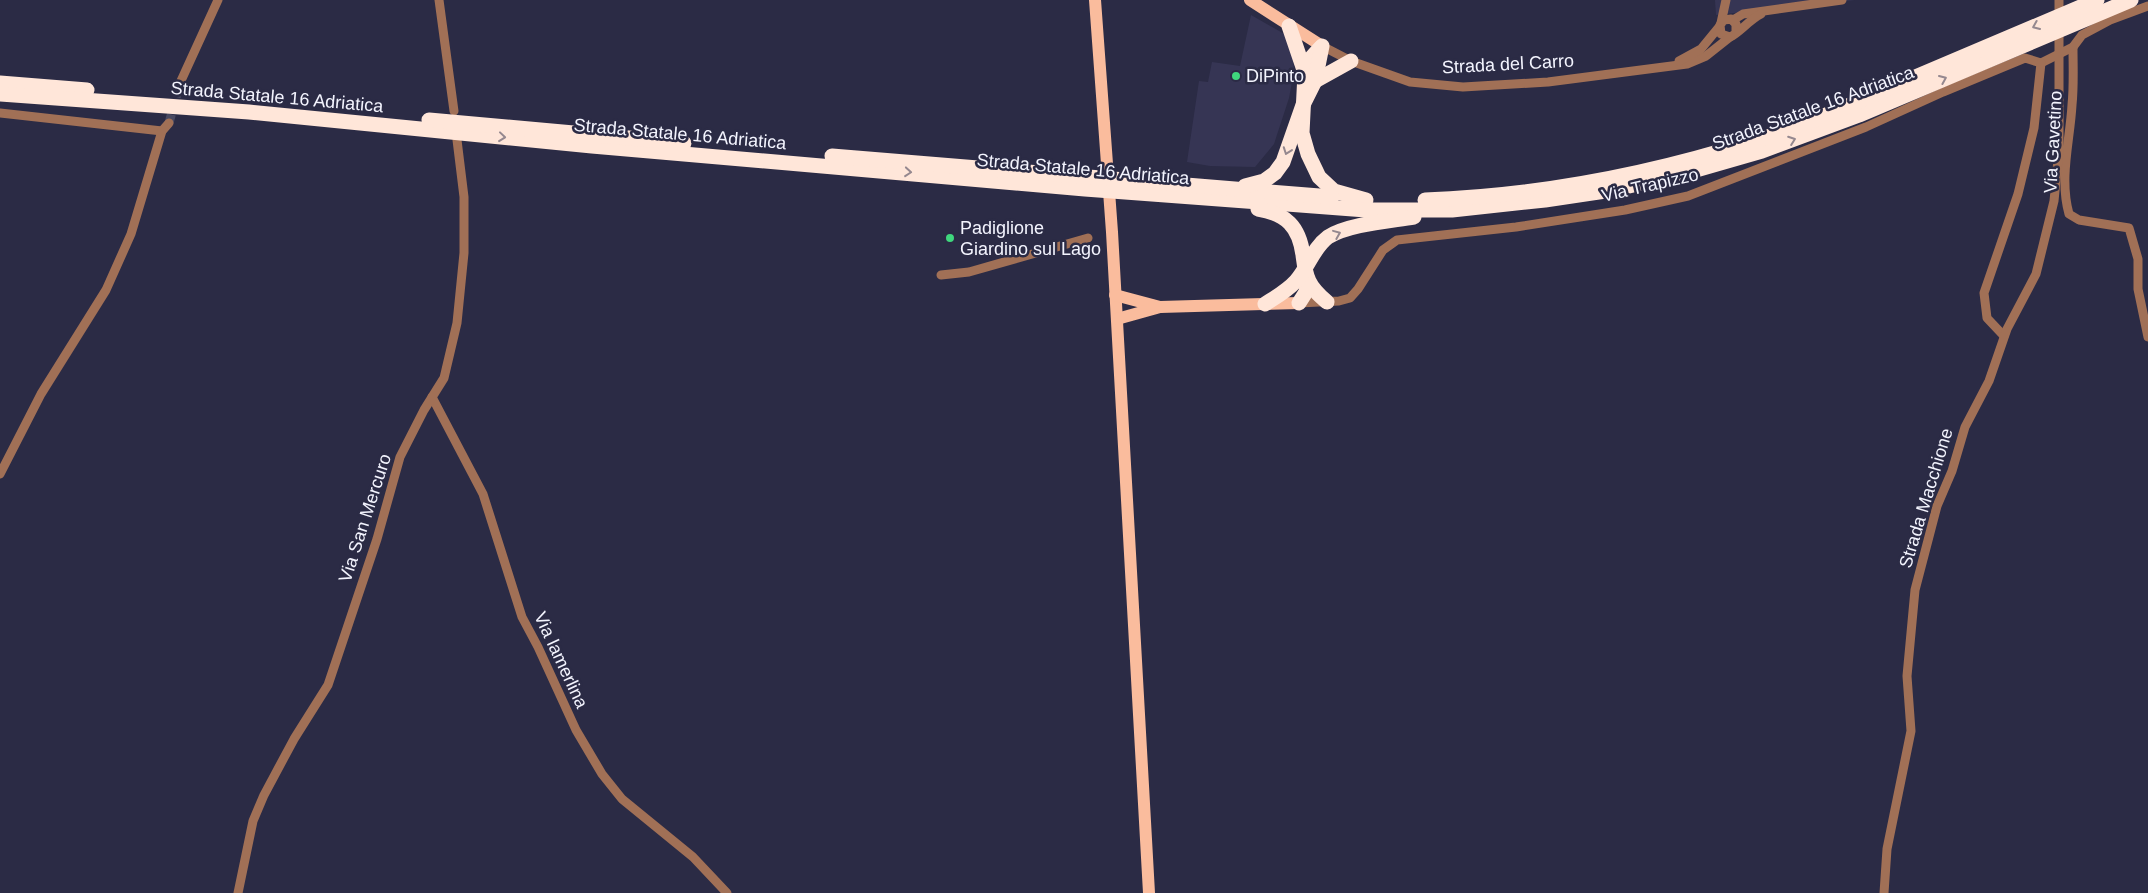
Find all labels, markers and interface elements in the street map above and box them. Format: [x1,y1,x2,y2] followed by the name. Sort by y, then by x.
[2032,19,2041,30] one-way arrow
[1442,51,1574,77] street label: Strada del Carro
[1709,62,1917,154] street label: Strada Statale 16 Adriatica
[1246,66,1304,86] place label: DiPinto
[1230,70,1242,82] marker: DiPinto
[1938,75,1947,86] one-way arrow
[170,78,385,116] street label: Strada Statale 16 Adriatica
[2040,90,2066,194] street label: Via Gavetino
[573,115,788,153] street label: Strada Statale 16 Adriatica
[498,131,506,142] one-way arrow
[1787,136,1796,146] one-way arrow
[1283,146,1293,155] one-way arrow
[976,150,1191,188] street label: Strada Statale 16 Adriatica
[1600,164,1700,206] street label: Via Trapizzo
[904,167,912,178] one-way arrow
[960,218,1101,259] place label: Padiglione Giardino sul Lago
[1332,229,1340,239] one-way arrow
[944,232,956,244] marker: Padiglione Giardino sul Lago
[1895,426,1957,570] street label: Strada Macchione
[335,451,395,585] street label: Via San Mercuro
[530,609,592,712] street label: Via lamerlina

